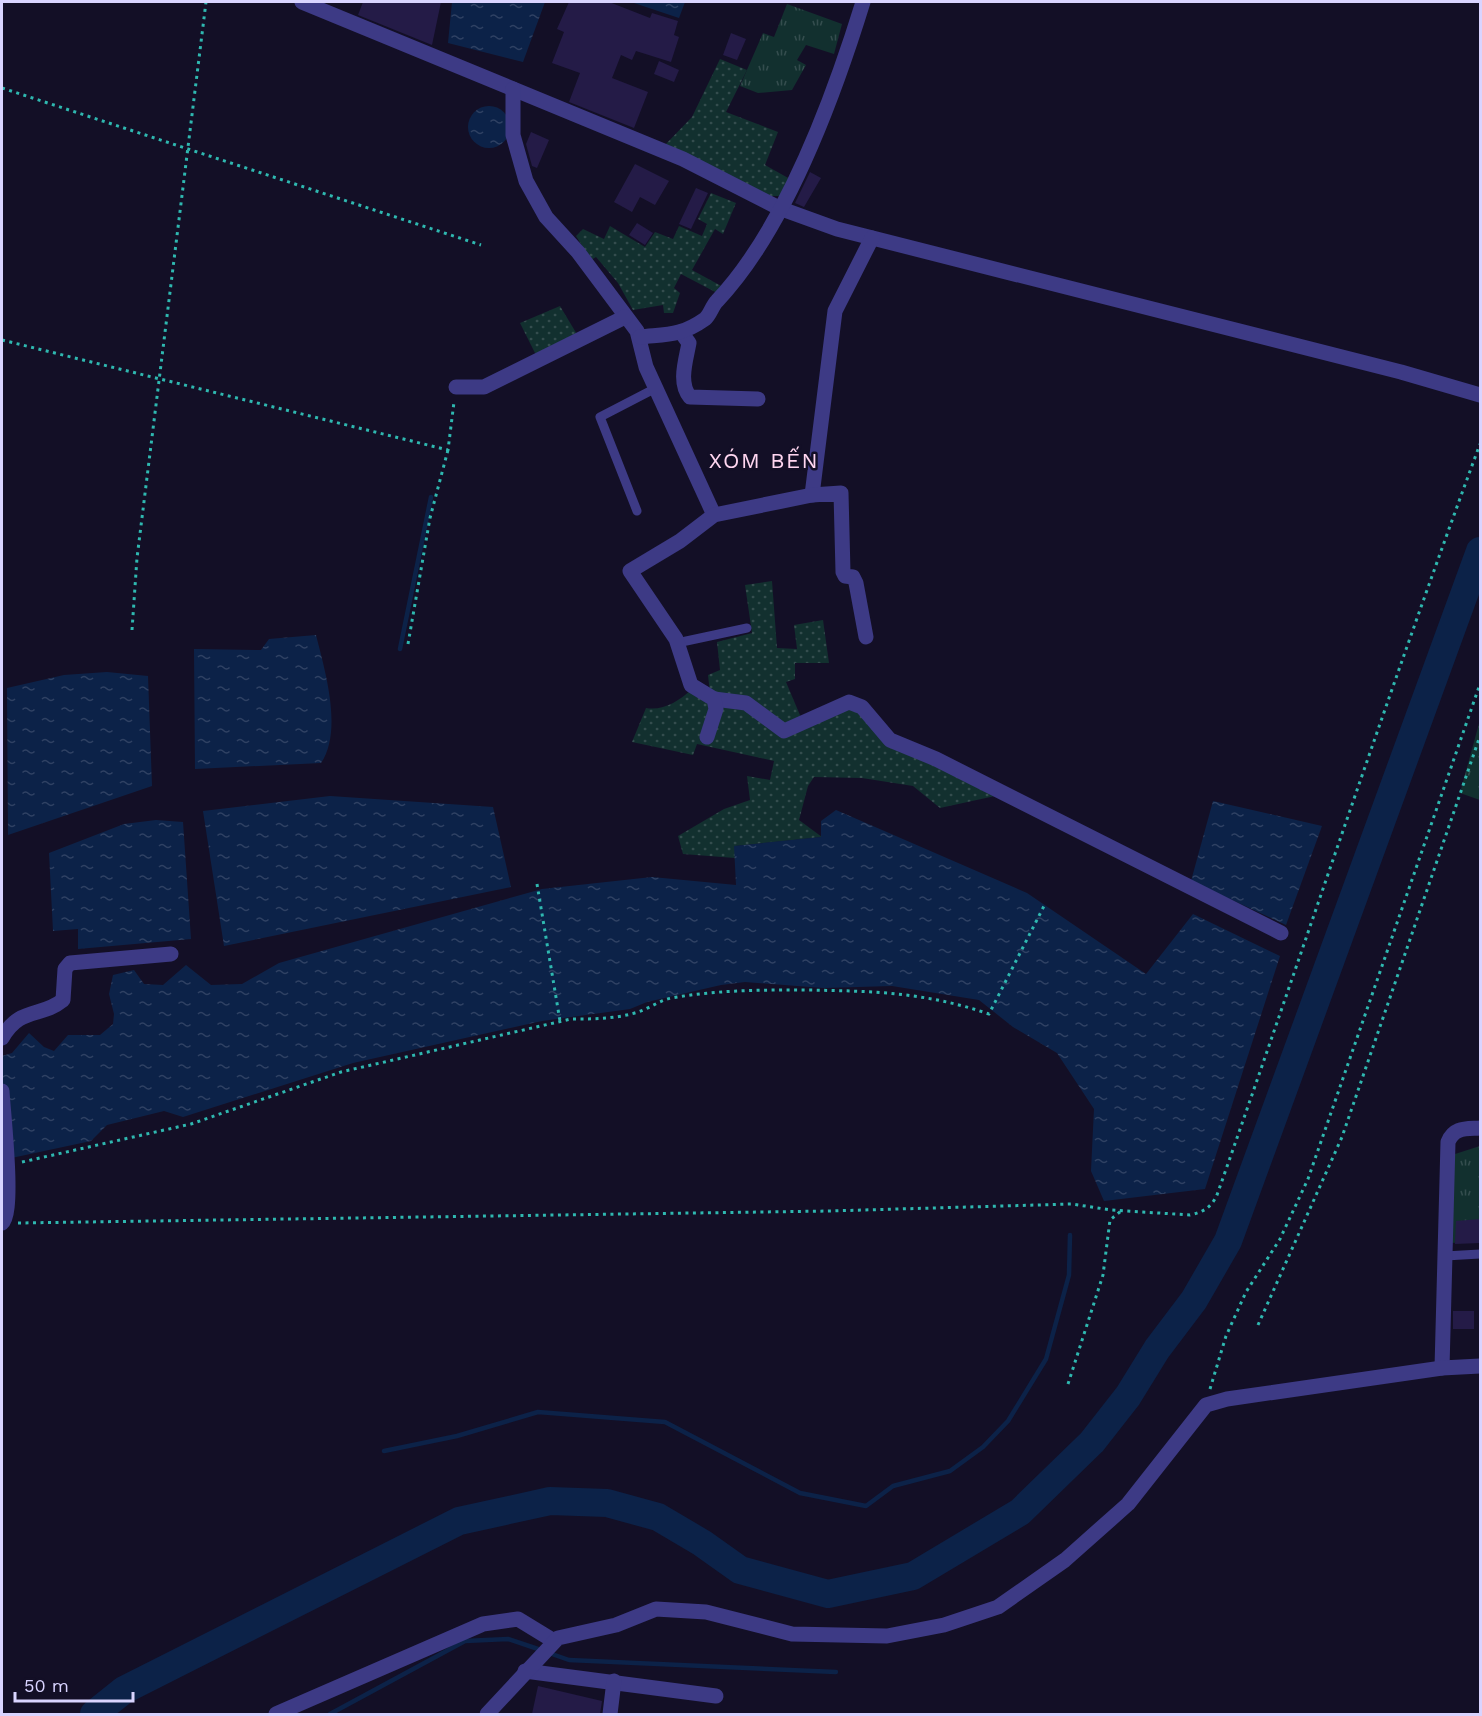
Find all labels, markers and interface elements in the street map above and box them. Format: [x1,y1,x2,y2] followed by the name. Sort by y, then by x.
[709,446,819,473] district label: XÓM BẾN
[15,1665,134,1703] scale bar
[24,1675,69,1696] text: 50 m

